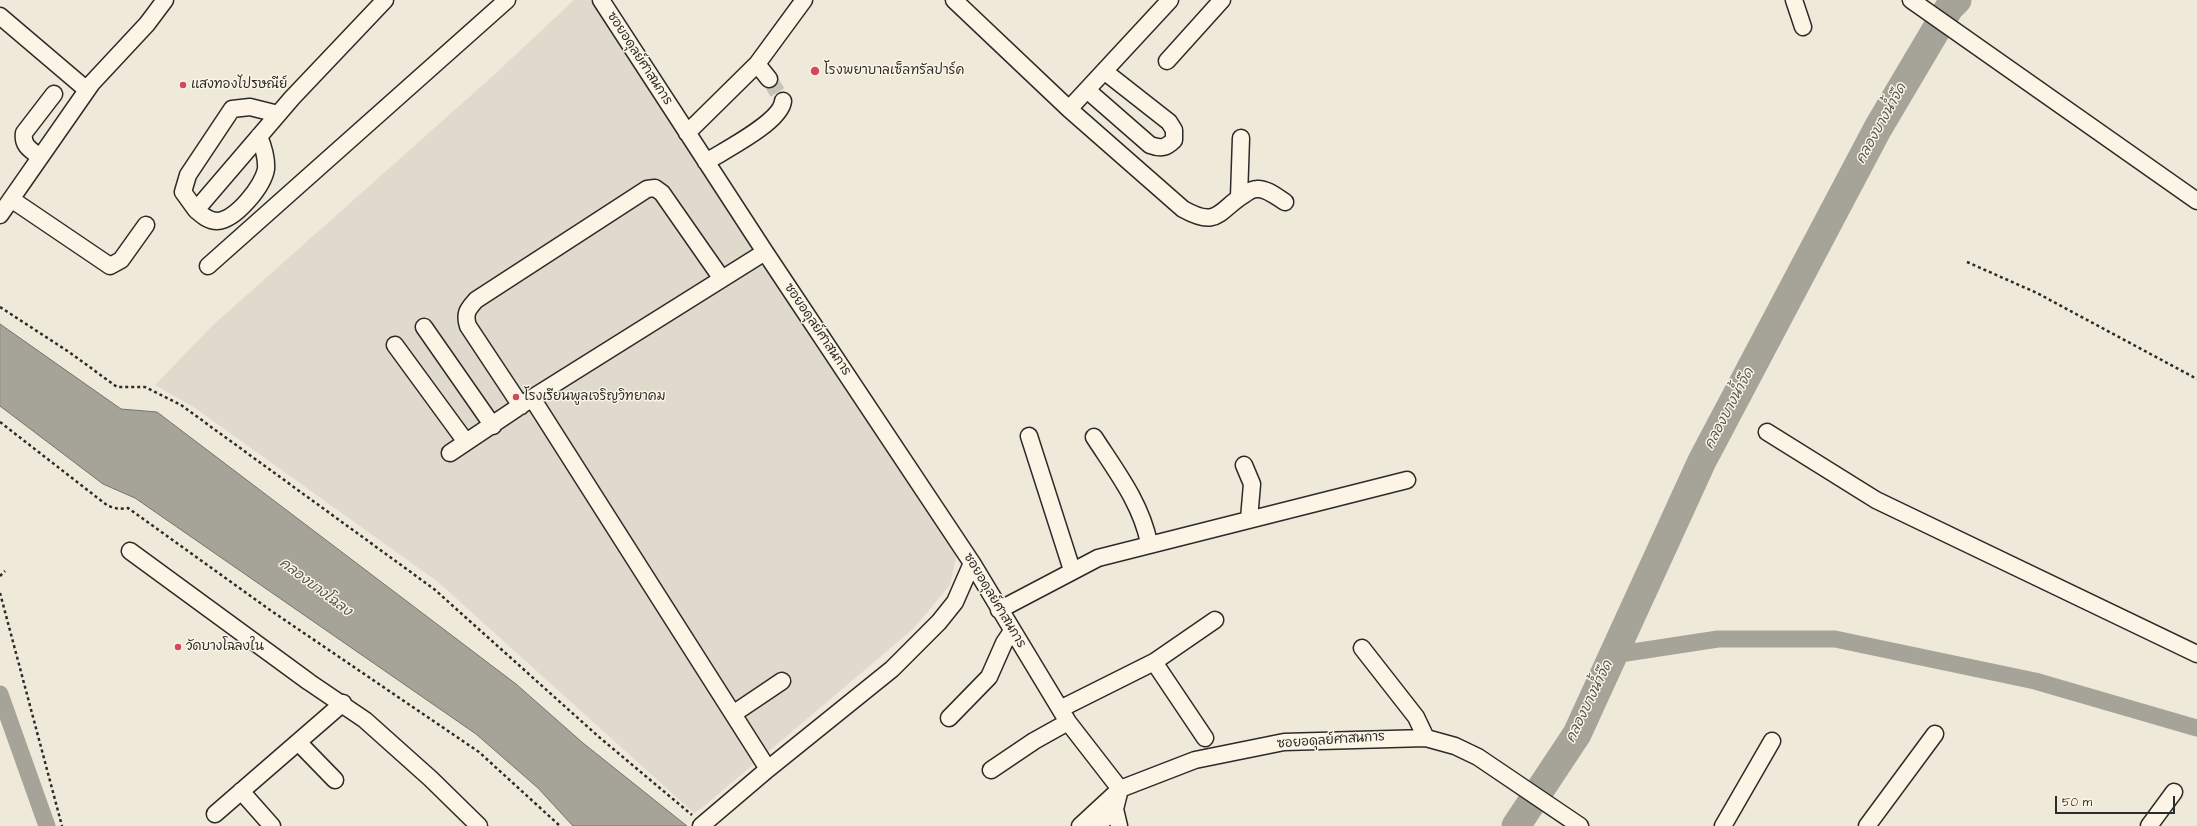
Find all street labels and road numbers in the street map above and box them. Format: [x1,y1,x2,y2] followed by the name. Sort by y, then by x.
[603,9,675,109] street label: ซอยอดุลย์ศาสนการ
[780,281,854,379] street label: ซอยอดุลย์ศาสนการ
[959,551,1029,651] street label: ซอยอดุลย์ศาสนการ
[1277,729,1385,753] street label: ซอยอดุลย์ศาสนการ

